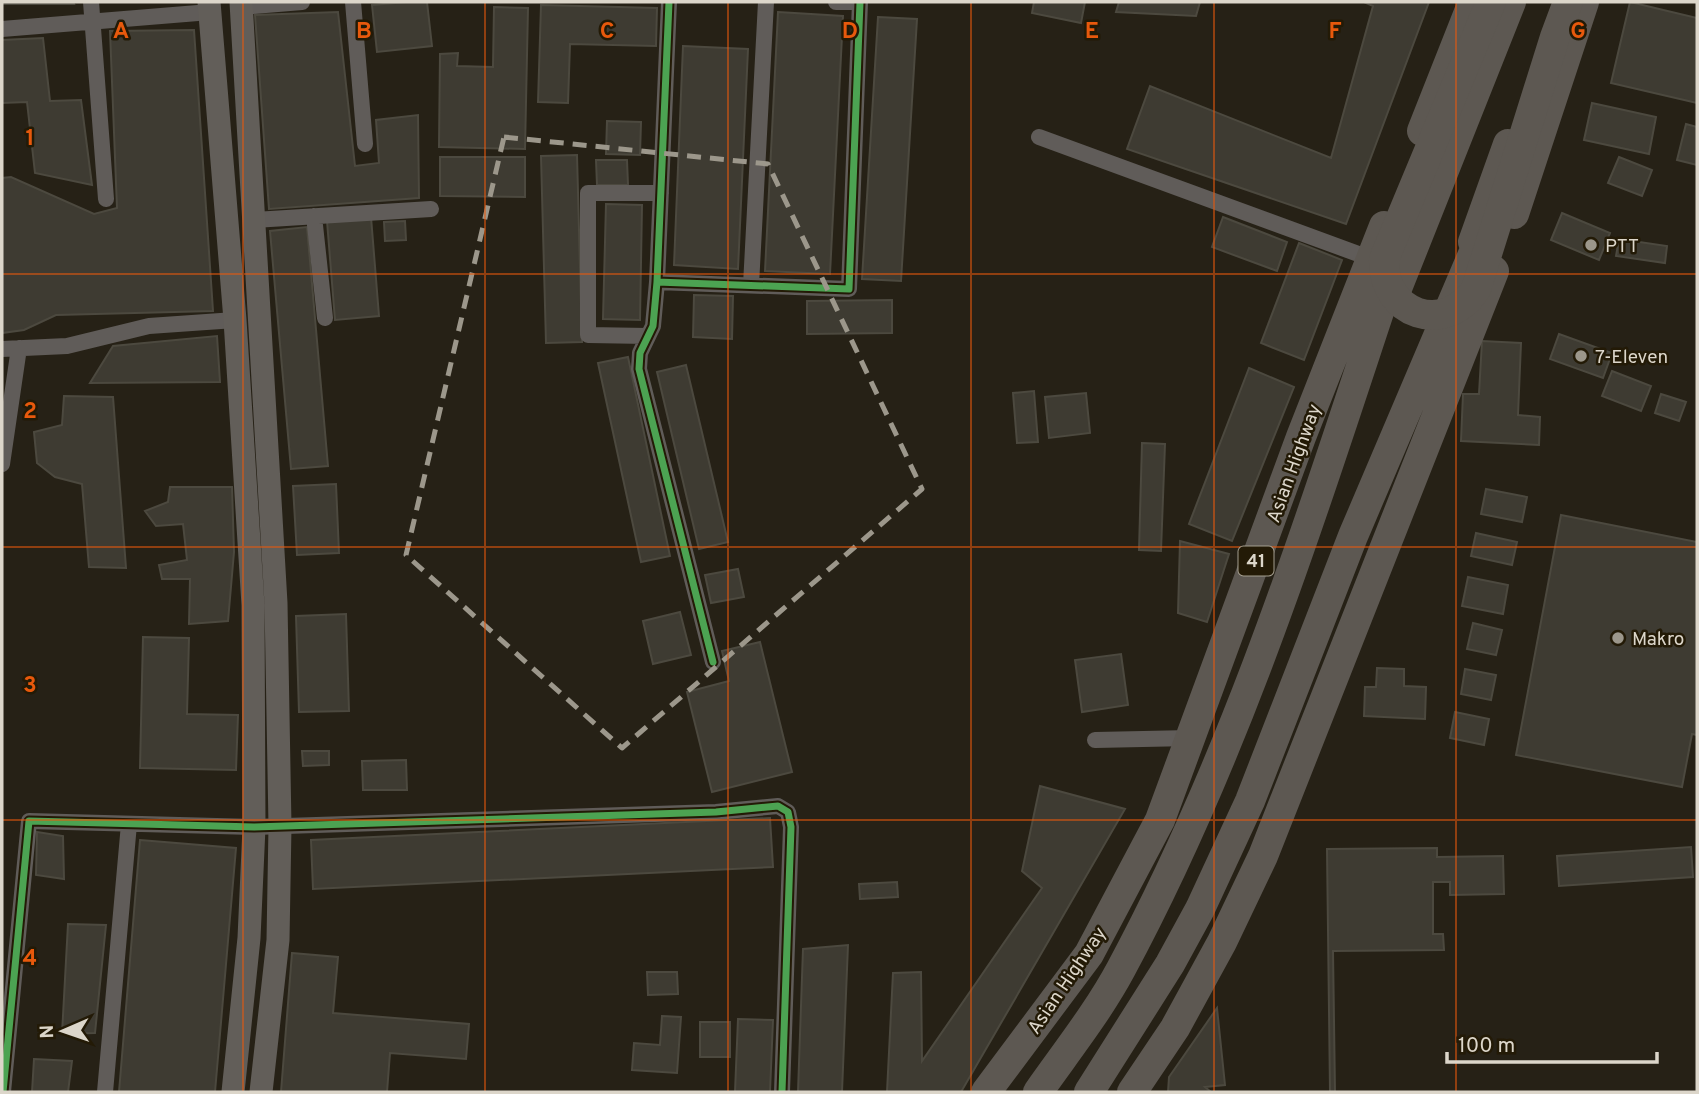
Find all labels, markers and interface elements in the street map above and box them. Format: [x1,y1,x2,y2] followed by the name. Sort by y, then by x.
[113,18,129,47] text: A
[356,18,372,47] text: B
[600,18,614,47] text: C
[842,18,858,47] text: D
[1085,18,1099,47] text: E
[1328,18,1342,47] text: F
[1570,18,1586,47] text: G
[25,125,35,154] text: 1
[1605,235,1639,259] place label: PTT
[1583,237,1599,253] marker: PTT
[1595,346,1668,370] place label: 7-Eleven
[1573,348,1589,364] marker: 7-Eleven
[23,398,37,427] text: 2
[1262,401,1327,526] street label: Asian Highway
[1238,546,1274,576] road number: 41
[1632,628,1684,652] place label: Makro
[1610,630,1626,646] marker: Makro
[23,672,37,701] text: 3
[1023,923,1112,1040] street label: Asian Highway
[23,945,37,974] text: 4
[28,996,98,1066] north arrow
[1447,1020,1657,1064] scale bar
[36,1024,60,1039] text: N
[1458,1033,1515,1060] text: 100 m

